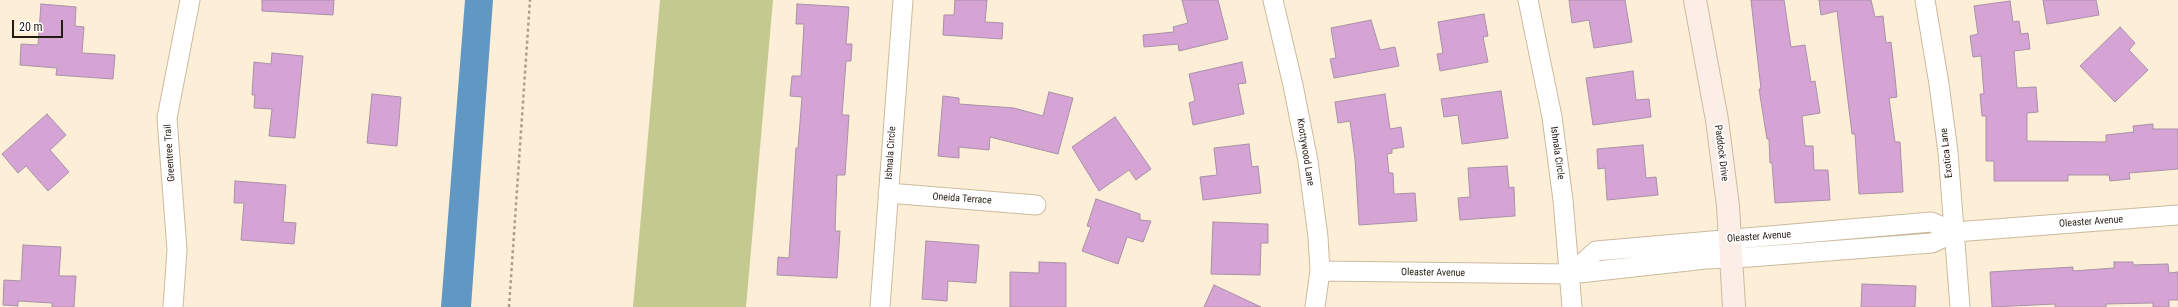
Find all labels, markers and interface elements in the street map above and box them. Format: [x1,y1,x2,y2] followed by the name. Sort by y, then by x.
[14,12,65,38] scale bar
[19,20,43,34] text: 20 m
[1294,117,1316,187] street label: Knottywood Lane
[162,124,178,182] street label: Greentree Trail
[1712,124,1730,182] street label: Paddock Drive
[883,126,899,180] street label: Ishnala Circle
[1547,126,1567,180] street label: Ishnala Circle
[1938,127,1956,179] street label: Exotica Lane
[932,191,992,207] street label: Oneida Terrace
[2059,214,2123,230] street label: Oleaster Avenue
[1727,229,1791,245] street label: Oleaster Avenue
[1401,266,1465,280] street label: Oleaster Avenue

